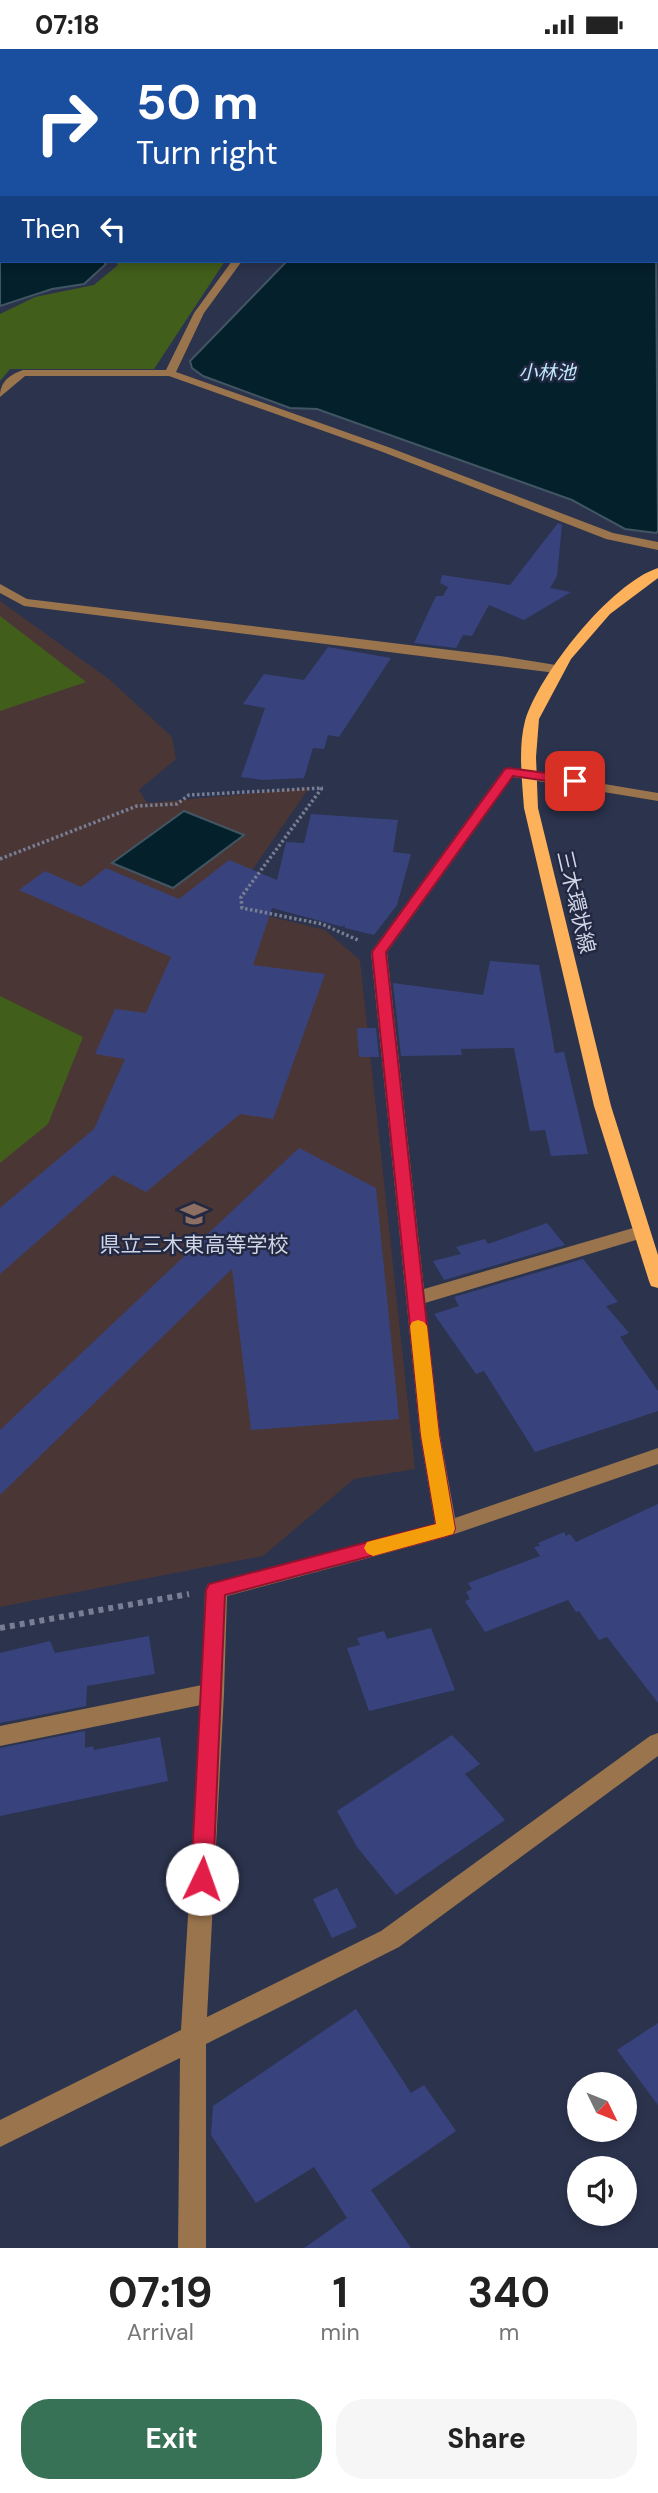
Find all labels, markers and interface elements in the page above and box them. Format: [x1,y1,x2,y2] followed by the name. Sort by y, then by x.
[35,8,100,42] text: 07:18
[136,70,259,134] text: 50 m
[21,77,112,168] icon: right
[136,132,278,174] text: Turn right
[94,210,132,248] icon: left
[21,212,80,246] text: Then
[518,360,577,385] water label: 小林池
[545,751,605,811] pin
[556,762,594,800] icon: arrive
[551,848,601,956] street label: 三木環状線
[179,1199,209,1229] school or university icon: 県立三木東高等学校
[100,1231,289,1259] place label: 県立三木東高等学校
[165,1842,239,1916] position arrow
[567,2072,637,2142] north arrow
[567,2072,637,2226] map controls
[567,2156,637,2226] button: sound
[108,2265,213,2320] text: 07:19
[333,2265,348,2320] text: 1
[468,2265,550,2320] text: 340
[127,2317,194,2347] text: Arrival
[321,2317,360,2347] text: min
[499,2317,519,2347] text: m
[21,2399,322,2479] button: Exit
[336,2399,637,2479] button: Share

